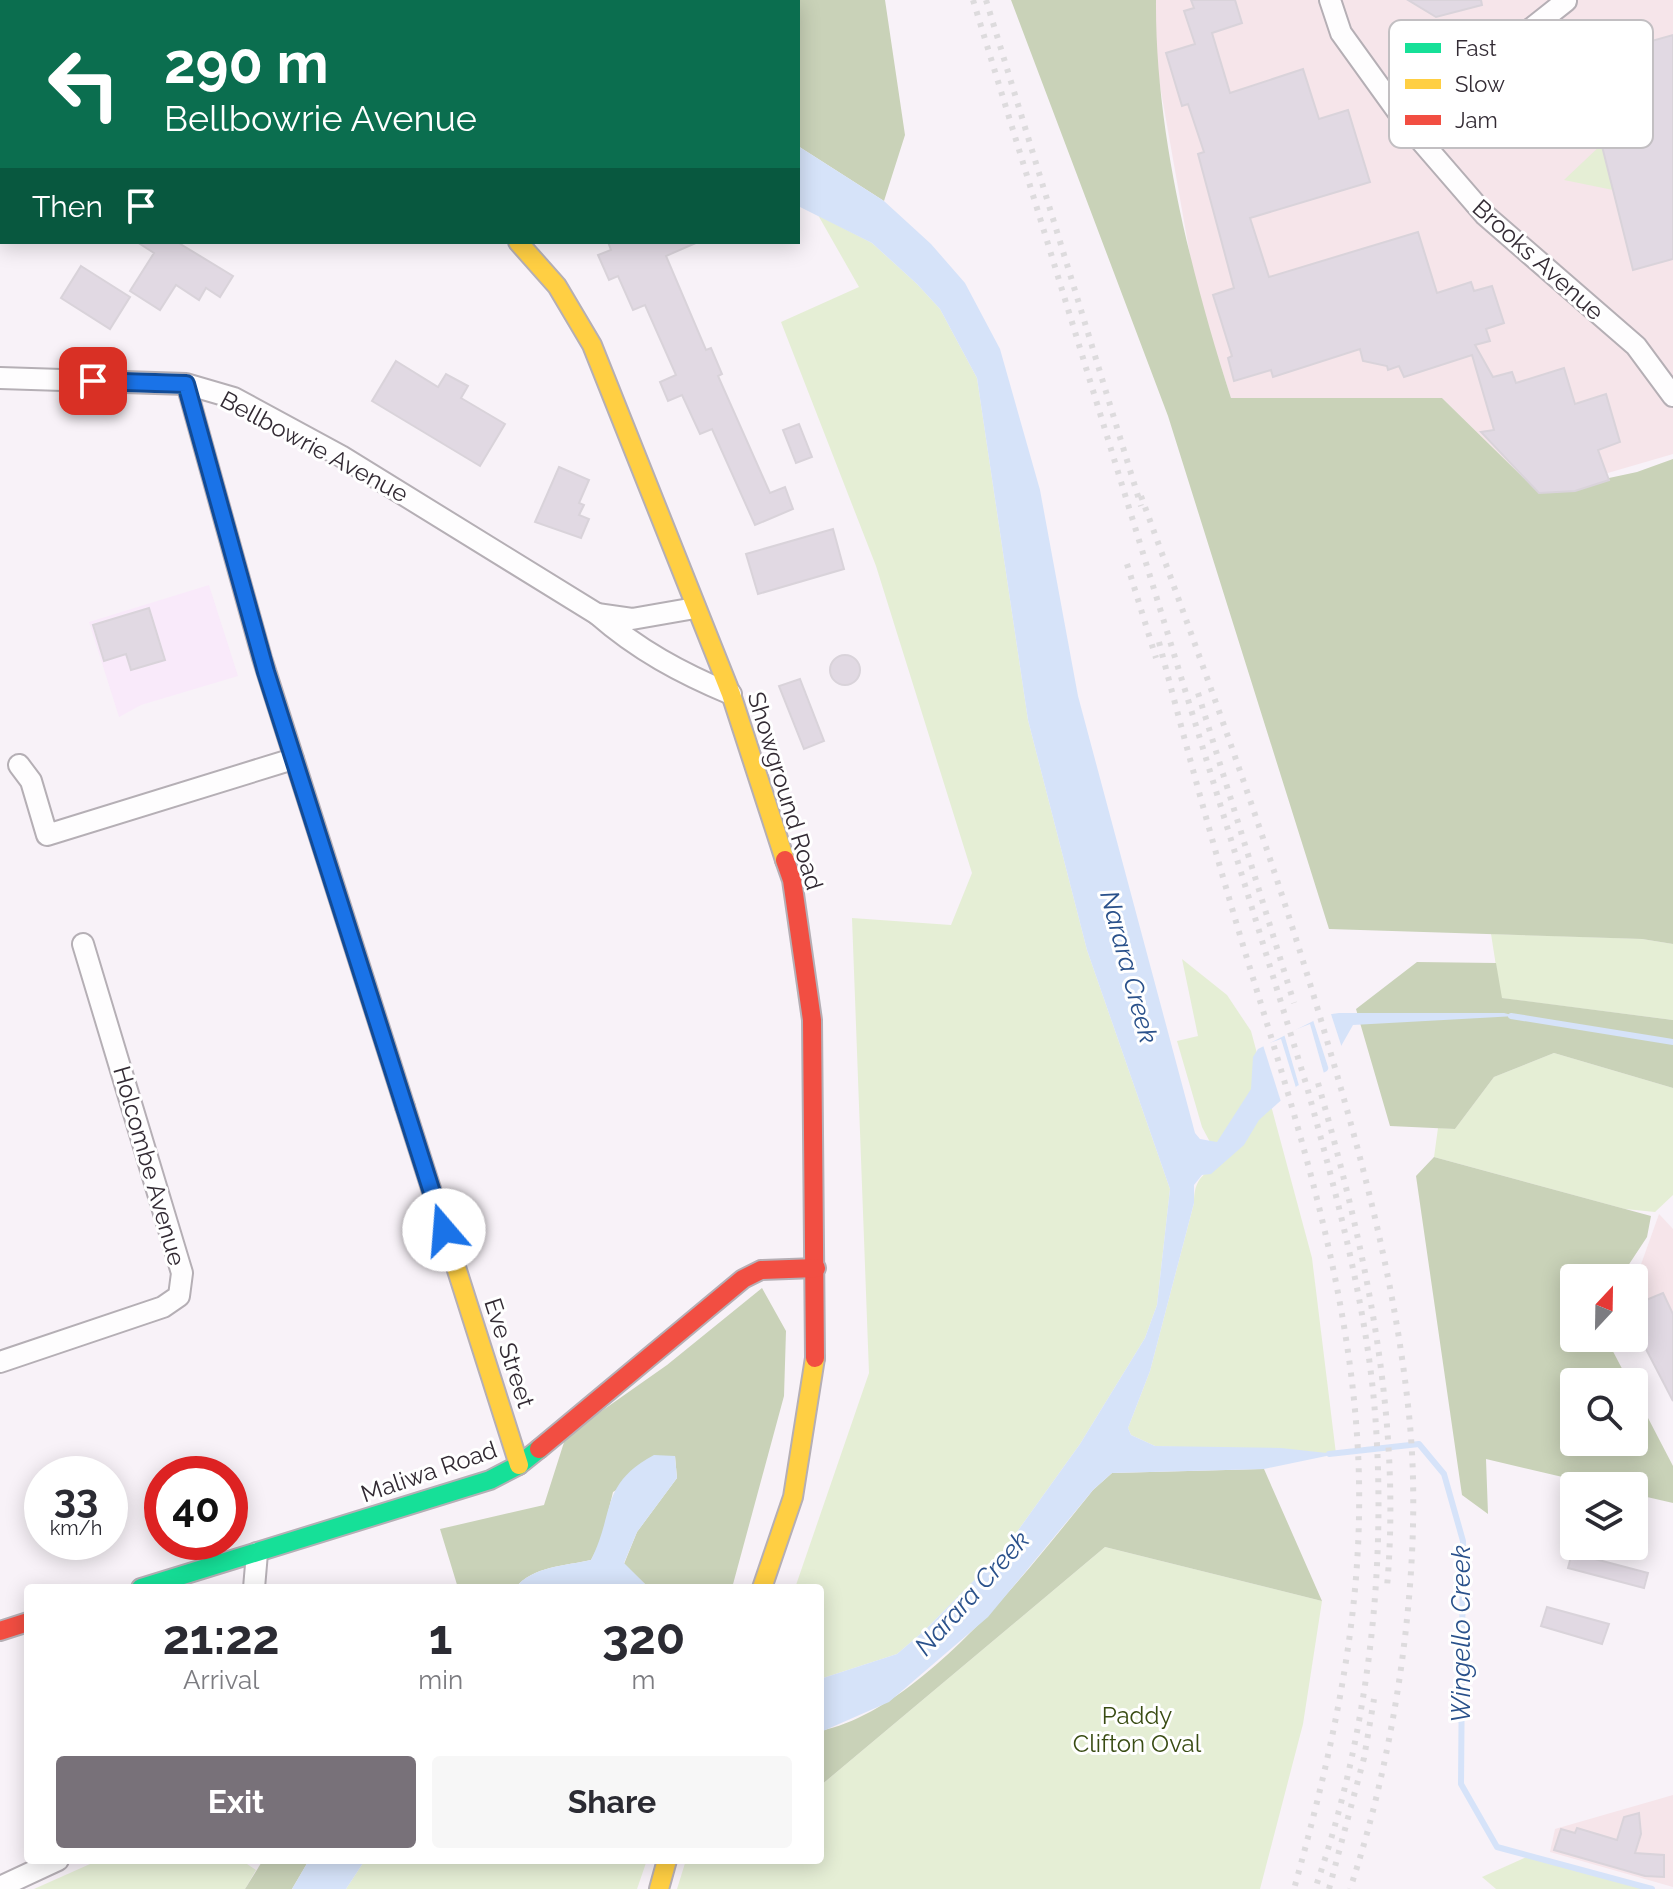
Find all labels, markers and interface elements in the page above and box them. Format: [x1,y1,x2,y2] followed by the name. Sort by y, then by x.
[1389,20,1653,148] legend
[164,30,329,96] text: 290 m
[32,32,136,136] icon: left
[1455,35,1497,61] text: Fast
[1455,71,1505,97] text: Slow
[164,97,477,139] text: Bellbowrie Avenue
[1455,107,1498,133] text: Jam
[119,184,163,228] icon: arrive
[32,189,103,224] text: Then
[1467,193,1610,326] street label: Brooks Avenue
[59,347,127,415] pin
[71,359,115,403] icon: arrive
[215,385,413,508] street label: Bellbowrie Avenue
[742,688,829,893] street label: Showground Road
[1094,887,1164,1047] water label: Narara Creek
[107,1063,192,1269] street label: Holcombe Avenue
[402,1188,486,1272] position arrow
[1560,1264,1648,1352] north arrow
[1560,1264,1648,1560] map controls
[478,1295,541,1411] street label: Eve Street
[1560,1368,1648,1456] button: search
[357,1435,501,1508] street label: Maliwa Road
[144,1456,248,1560] speed limit sign: 40
[1560,1472,1648,1560] button: layers
[54,1474,98,1521] text: 33
[50,1516,102,1540] text: km/h
[908,1525,1036,1661] water label: Narara Creek
[1446,1545,1476,1723] water label: Wingello Creek
[163,1609,280,1665] text: 21:22
[429,1609,453,1665] text: 1
[602,1609,685,1665] text: 320
[183,1665,259,1695] text: Arrival
[418,1665,463,1695] text: min
[632,1665,656,1695] text: m
[1073,1701,1202,1758] park label: Paddy Clifton Oval
[56,1756,416,1848] button: Exit
[432,1756,792,1848] button: Share

